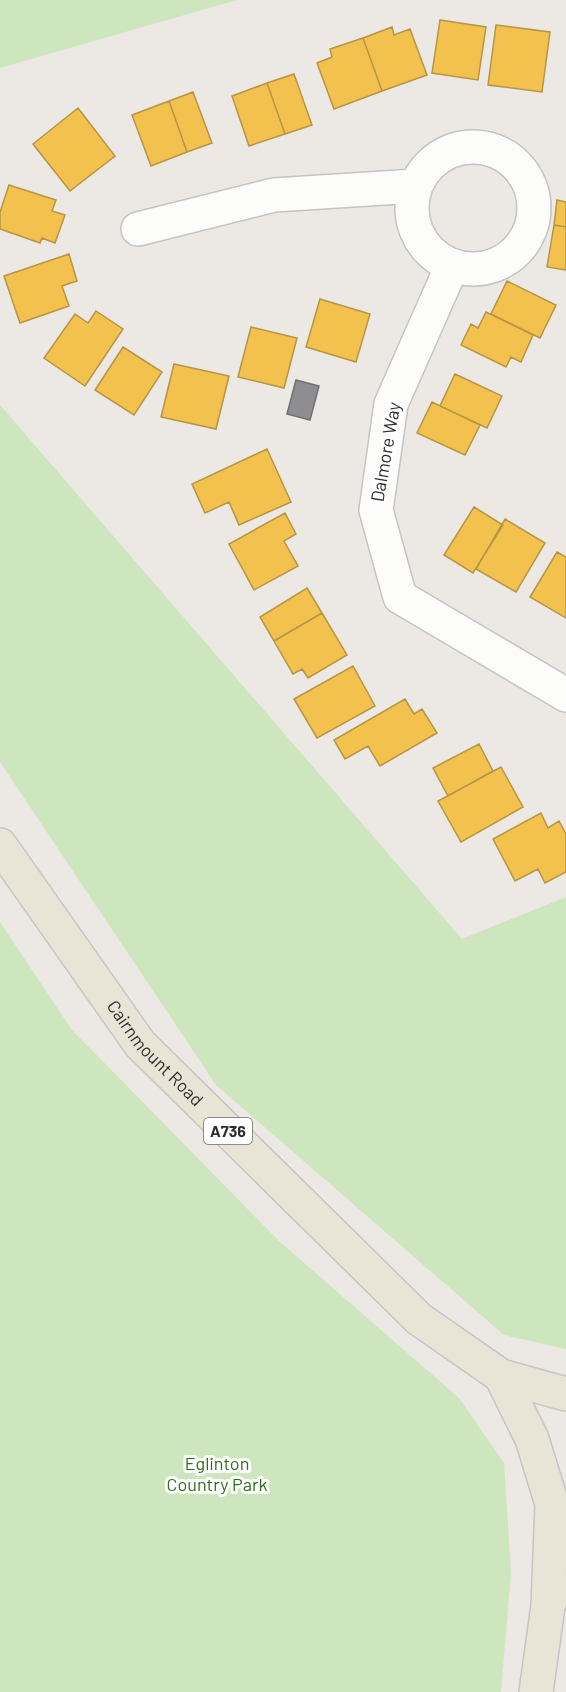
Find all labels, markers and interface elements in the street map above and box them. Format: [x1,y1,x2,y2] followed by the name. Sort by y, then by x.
[365,400,405,503] street label: Dalmore Way
[103,996,208,1110] street label: Cairnmount Road
[204,1118,252,1144] road number: A736
[167,1452,267,1495] park label: Eglinton Country Park

